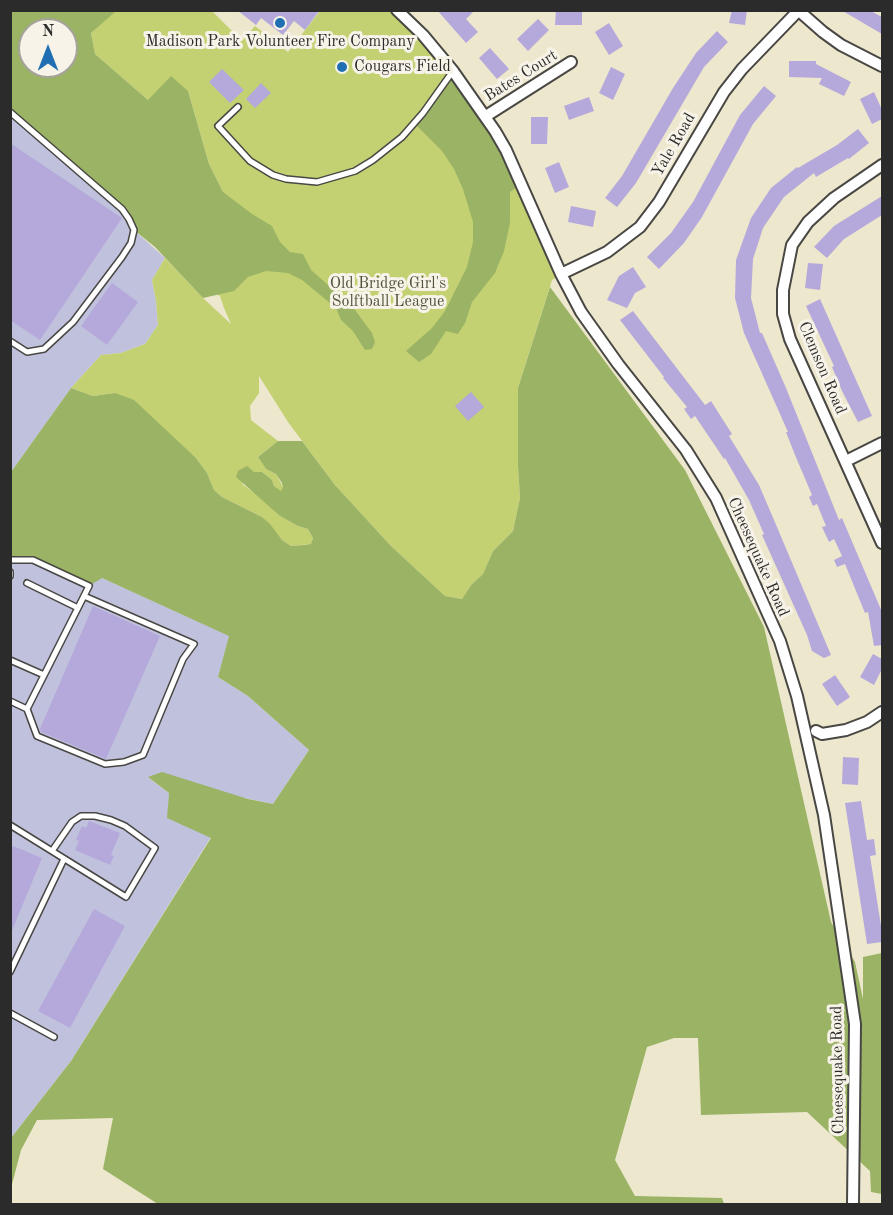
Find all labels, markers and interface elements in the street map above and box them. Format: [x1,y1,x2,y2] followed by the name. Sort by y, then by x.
[273,16,287,30] marker: Madison Park Volunteer Fire Company
[18,18,78,78] north arrow
[42,24,54,40] text: N
[145,32,415,52] place label: Madison Park Volunteer Fire Company
[481,46,561,106] street label: Bates Court
[354,57,451,77] place label: Cougars Field
[335,60,349,74] marker: Cougars Field
[648,110,700,180] street label: Yale Road
[330,274,446,312] park label: Old Bridge Girl's Solftball League
[794,319,850,417] street label: Clemson Road
[723,494,793,620] street label: Cheesequake Road
[827,1005,849,1135] street label: Cheesequake Road

